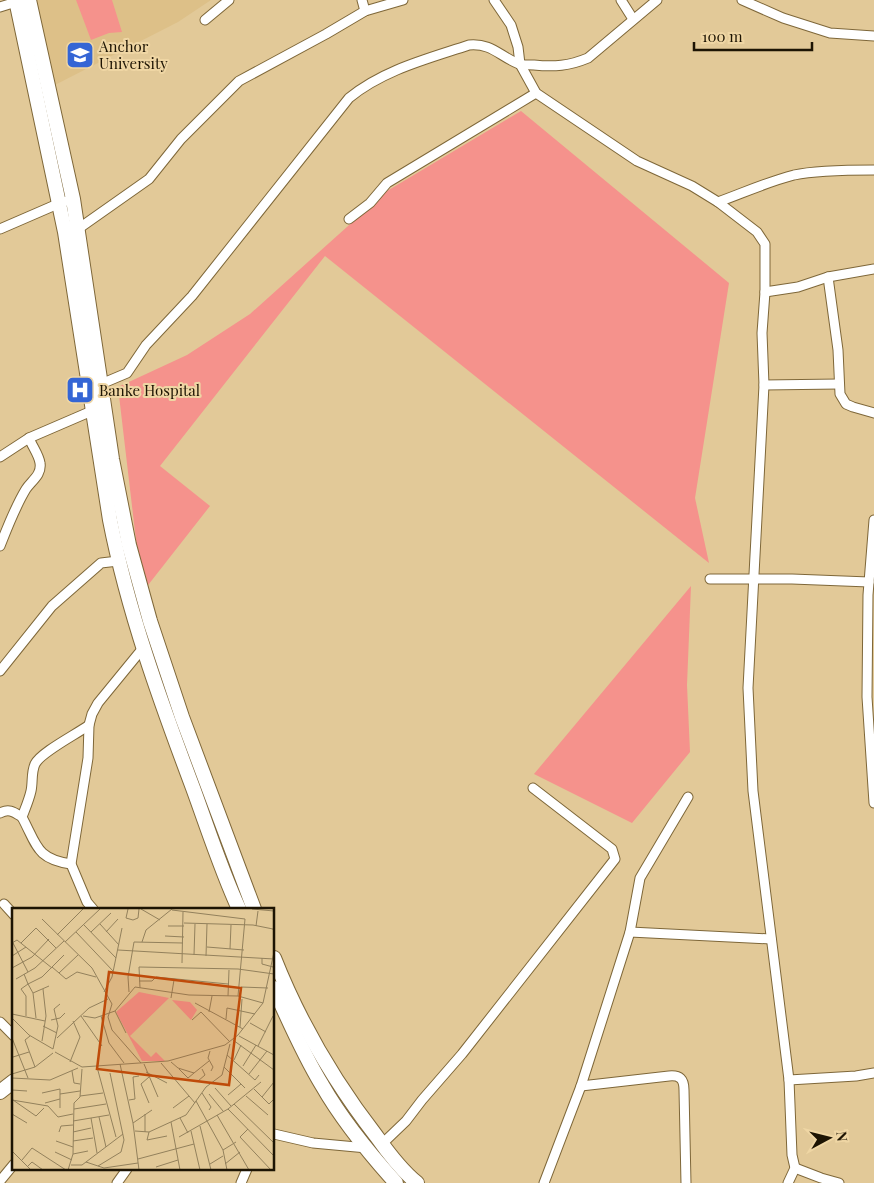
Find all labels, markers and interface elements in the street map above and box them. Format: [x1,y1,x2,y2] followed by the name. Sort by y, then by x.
[694,20,812,52] scale bar
[702,26,743,46] text: 100 m
[98,36,168,73] place label: Anchor University
[65,40,95,70] school or university icon: Anchor University
[65,375,95,405] hospital icon: Banke Hospital
[99,380,200,400] place label: Banke Hospital
[12,908,275,1170] inset map
[804,1113,854,1163] north arrow
[832,1130,852,1143] text: N

